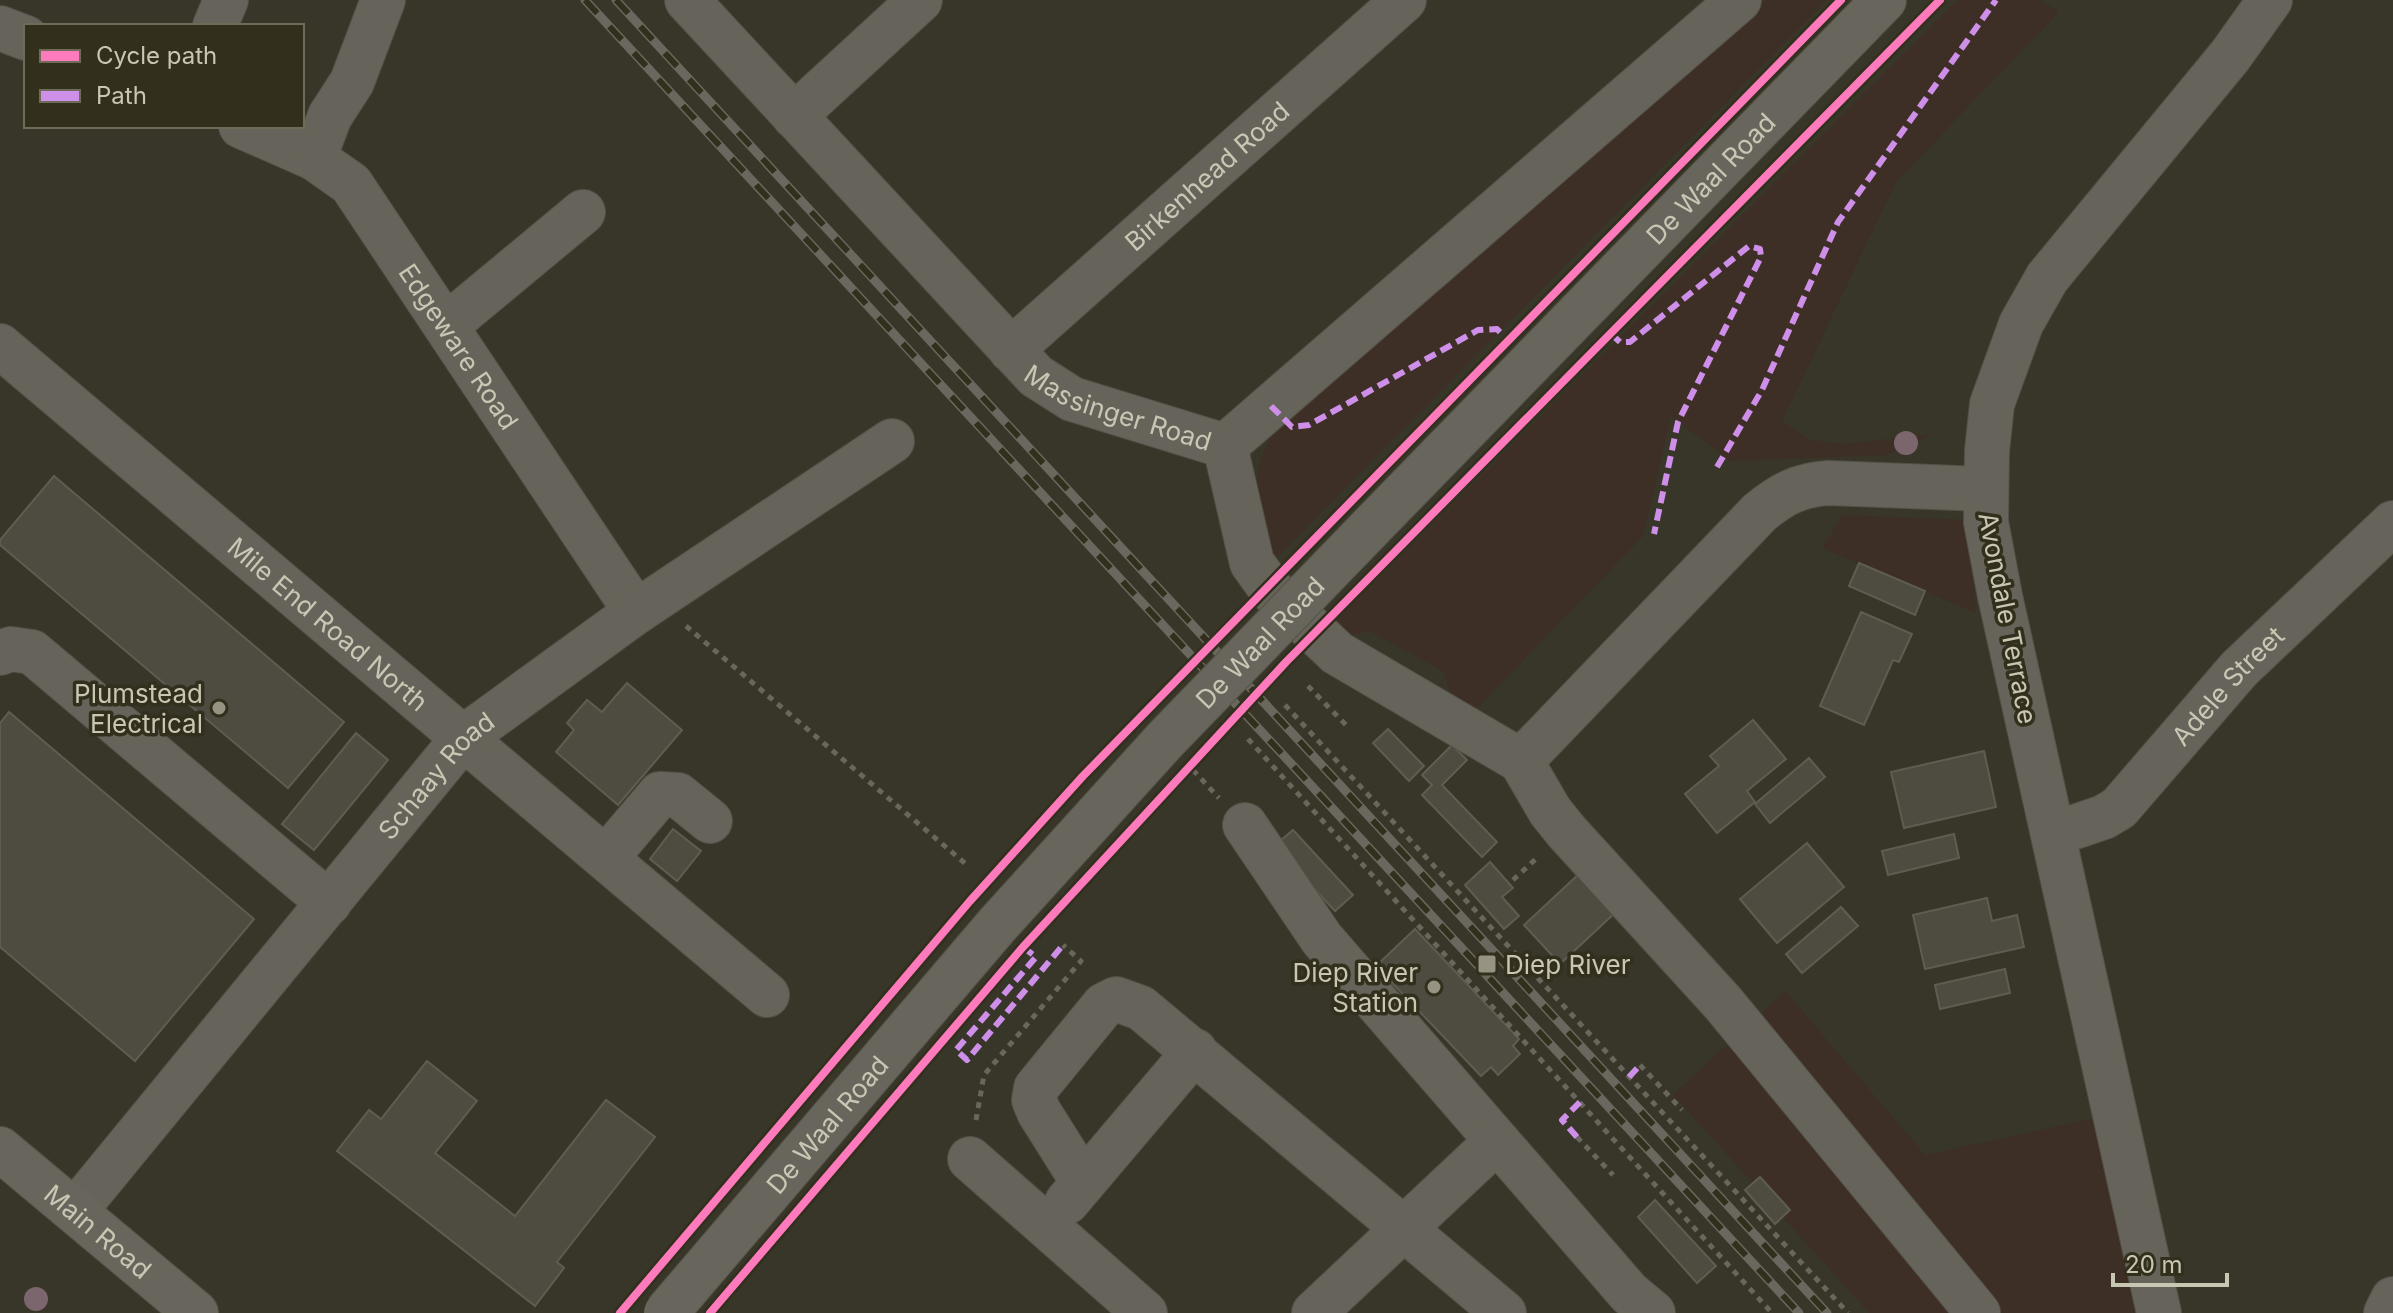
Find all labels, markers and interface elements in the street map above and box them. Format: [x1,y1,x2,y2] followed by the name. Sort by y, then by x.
[24,24,304,128] legend
[96,41,217,70] text: Cycle path
[96,81,147,110] text: Path
[1118,95,1295,257] street label: Birkenhead Road
[1640,106,1781,250] street label: De Waal Road
[393,258,525,435] street label: Edgeware Road
[1019,357,1216,457] street label: Massinger Road
[1972,510,2044,726] street label: Avondale Terrace
[222,530,435,717] street label: Mile End Road North
[1189,570,1330,714] street label: De Waal Road
[2165,619,2290,751] street label: Adele Street
[74,678,203,739] place label: Plumstead Electrical
[210,699,228,717] marker: Plumstead Electrical
[371,705,500,845] street label: Schaay Road
[1505,949,1631,980] place label: Diep River
[1476,953,1498,975] marker: Diep River
[1292,957,1418,1018] place label: Diep River Station
[1425,978,1443,996] marker: Diep River Station
[760,1049,894,1200] street label: De Waal Road
[38,1178,158,1285] street label: Main Road
[2113,1237,2227,1287] scale bar
[2125,1250,2183,1279] text: 20 m

